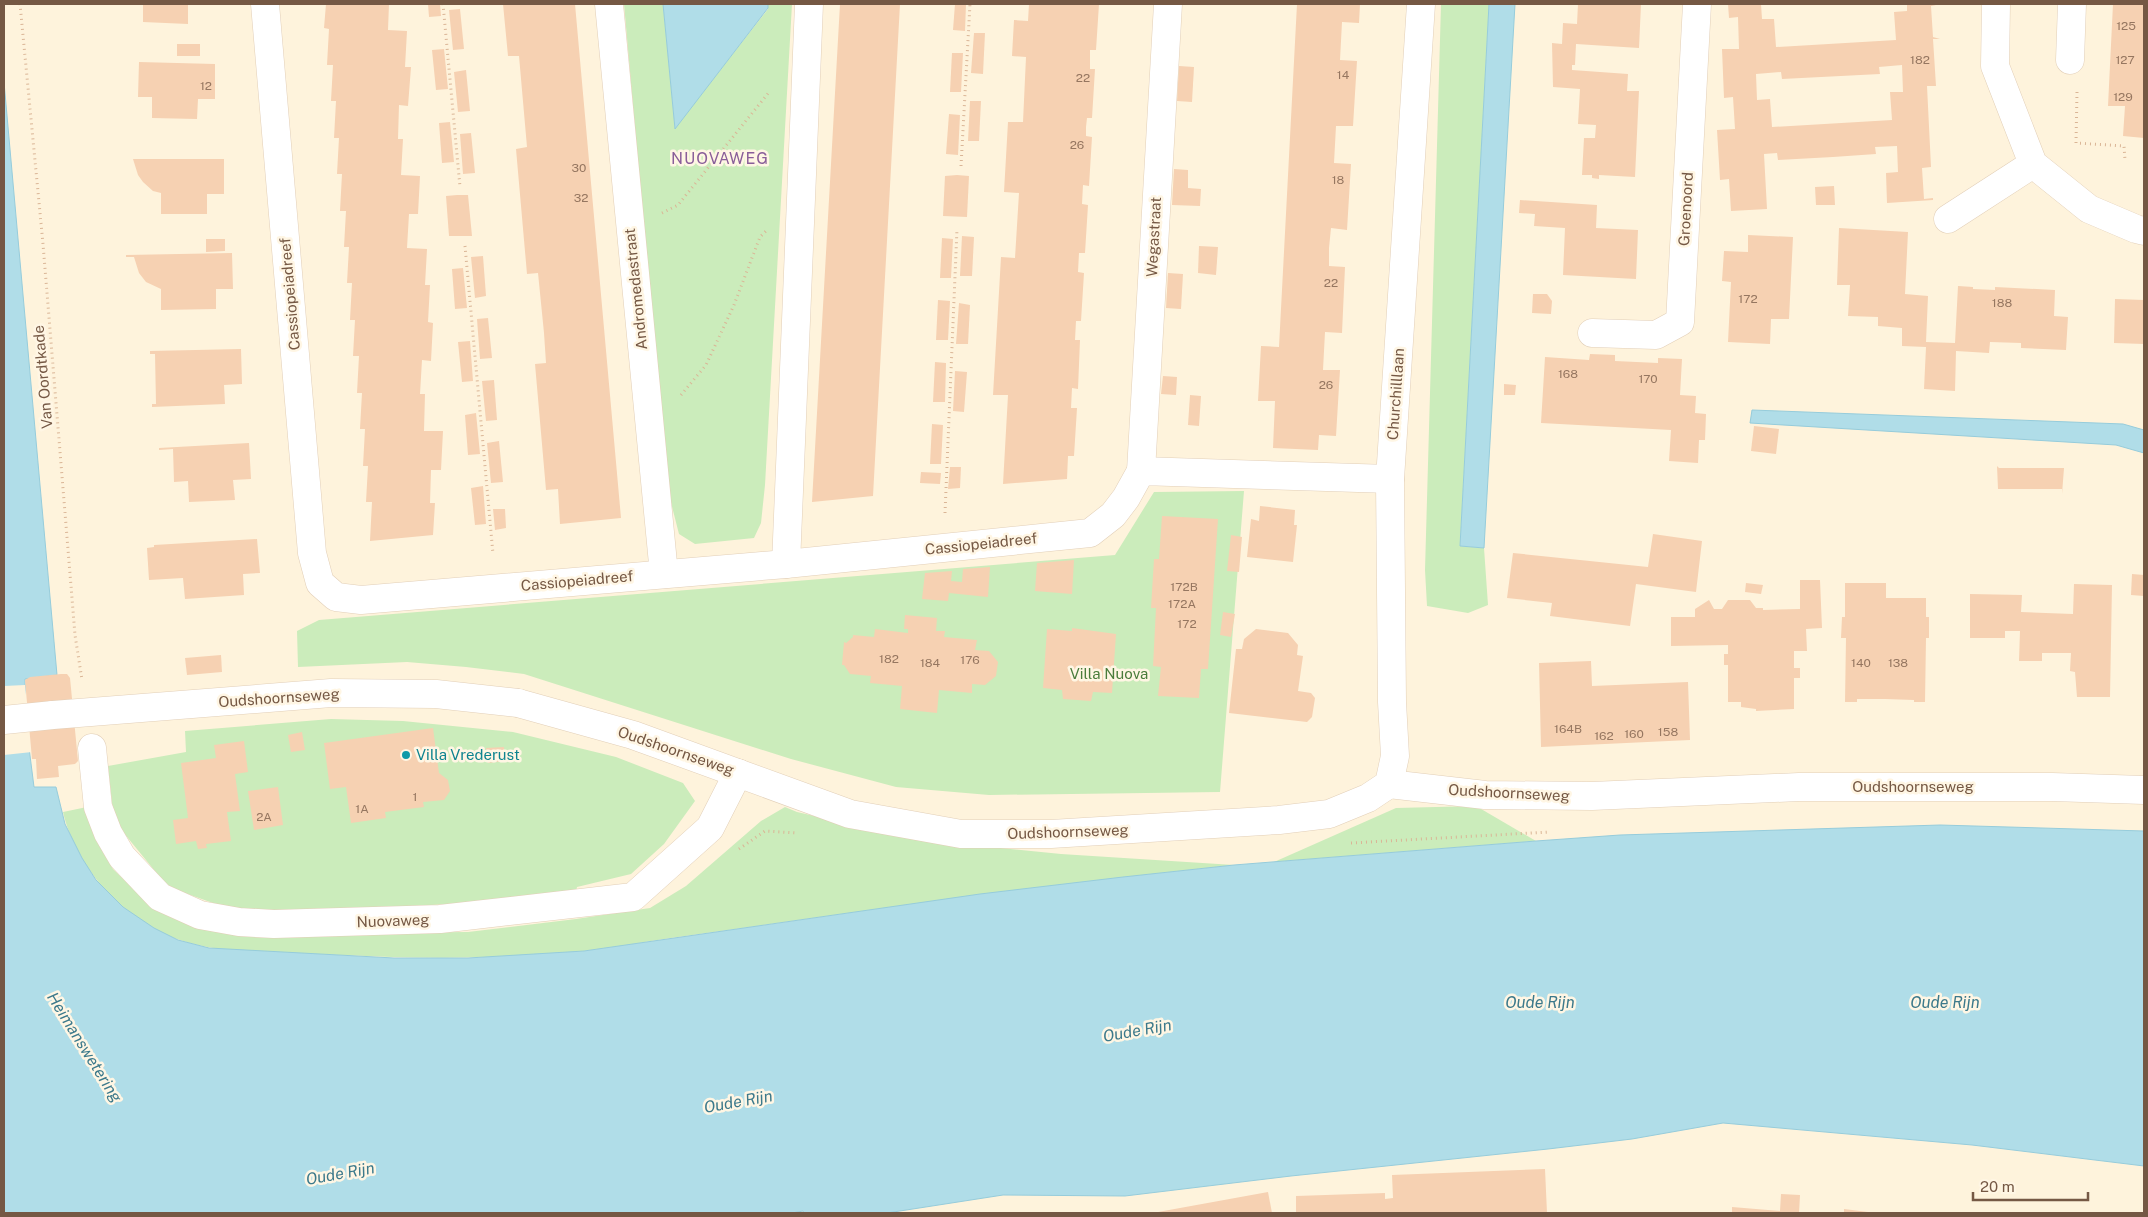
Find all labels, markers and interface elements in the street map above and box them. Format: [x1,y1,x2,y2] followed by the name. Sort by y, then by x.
[2116,19,2136,33] house number: 125
[1910,53,1930,67] house number: 182
[2115,53,2135,67] house number: 127
[1337,68,1350,82] house number: 14
[1076,71,1090,85] house number: 22
[200,79,212,93] house number: 12
[2113,90,2133,104] house number: 129
[1070,138,1084,152] house number: 26
[671,149,769,168] district label: NUOVAWEG
[572,161,586,175] house number: 30
[1675,172,1696,246] street label: Groenoord
[1332,173,1345,187] house number: 18
[574,191,588,205] house number: 32
[1143,196,1164,278] street label: Wegastraat
[621,227,650,351] street label: Andromedastraat
[276,237,303,351] street label: Cassiopeiadreef
[1324,276,1338,290] house number: 22
[1738,292,1758,306] house number: 172
[1992,296,2012,310] house number: 188
[30,325,55,430] street label: Van Oordtkade
[1384,347,1407,441] street label: Churchilllaan
[1558,367,1578,381] house number: 168
[1638,372,1658,386] house number: 170
[1319,378,1333,392] house number: 26
[924,529,1038,558] street label: Cassiopeiadreef
[520,567,634,594] street label: Cassiopeiadreef
[1170,580,1198,594] house number: 172B
[1168,597,1196,611] house number: 172A
[1177,617,1197,631] house number: 172
[879,652,899,666] house number: 182
[960,653,980,667] house number: 176
[920,656,941,670] house number: 184
[1851,656,1871,670] house number: 140
[1888,656,1908,670] house number: 138
[1070,665,1148,682] park label: Villa Nuova
[218,685,340,710] street label: Oudshoornseweg
[1554,722,1582,736] house number: 164B
[616,723,736,778] street label: Oudshoornseweg
[1658,725,1678,739] house number: 158
[1624,727,1644,741] house number: 160
[1594,729,1614,743] house number: 162
[416,746,520,763] place label: Villa Vrederust
[400,749,412,761] marker: Villa Vrederust
[1852,778,1974,795] street label: Oudshoornseweg
[1448,781,1570,804] street label: Oudshoornseweg
[413,790,417,804] house number: 1
[355,802,369,816] house number: 1A
[256,810,272,824] house number: 2A
[1007,821,1129,842] street label: Oudshoornseweg
[356,911,430,930] street label: Nuovaweg
[43,989,126,1106] water label: Heimanswetering
[1505,993,1575,1012] water label: Oude Rijn
[1910,993,1980,1012] water label: Oude Rijn
[1101,1015,1173,1046] water label: Oude Rijn
[702,1086,774,1117] water label: Oude Rijn
[304,1158,376,1189] water label: Oude Rijn
[1973,1170,2088,1202] scale bar
[1980,1178,2015,1195] text: 20 m

